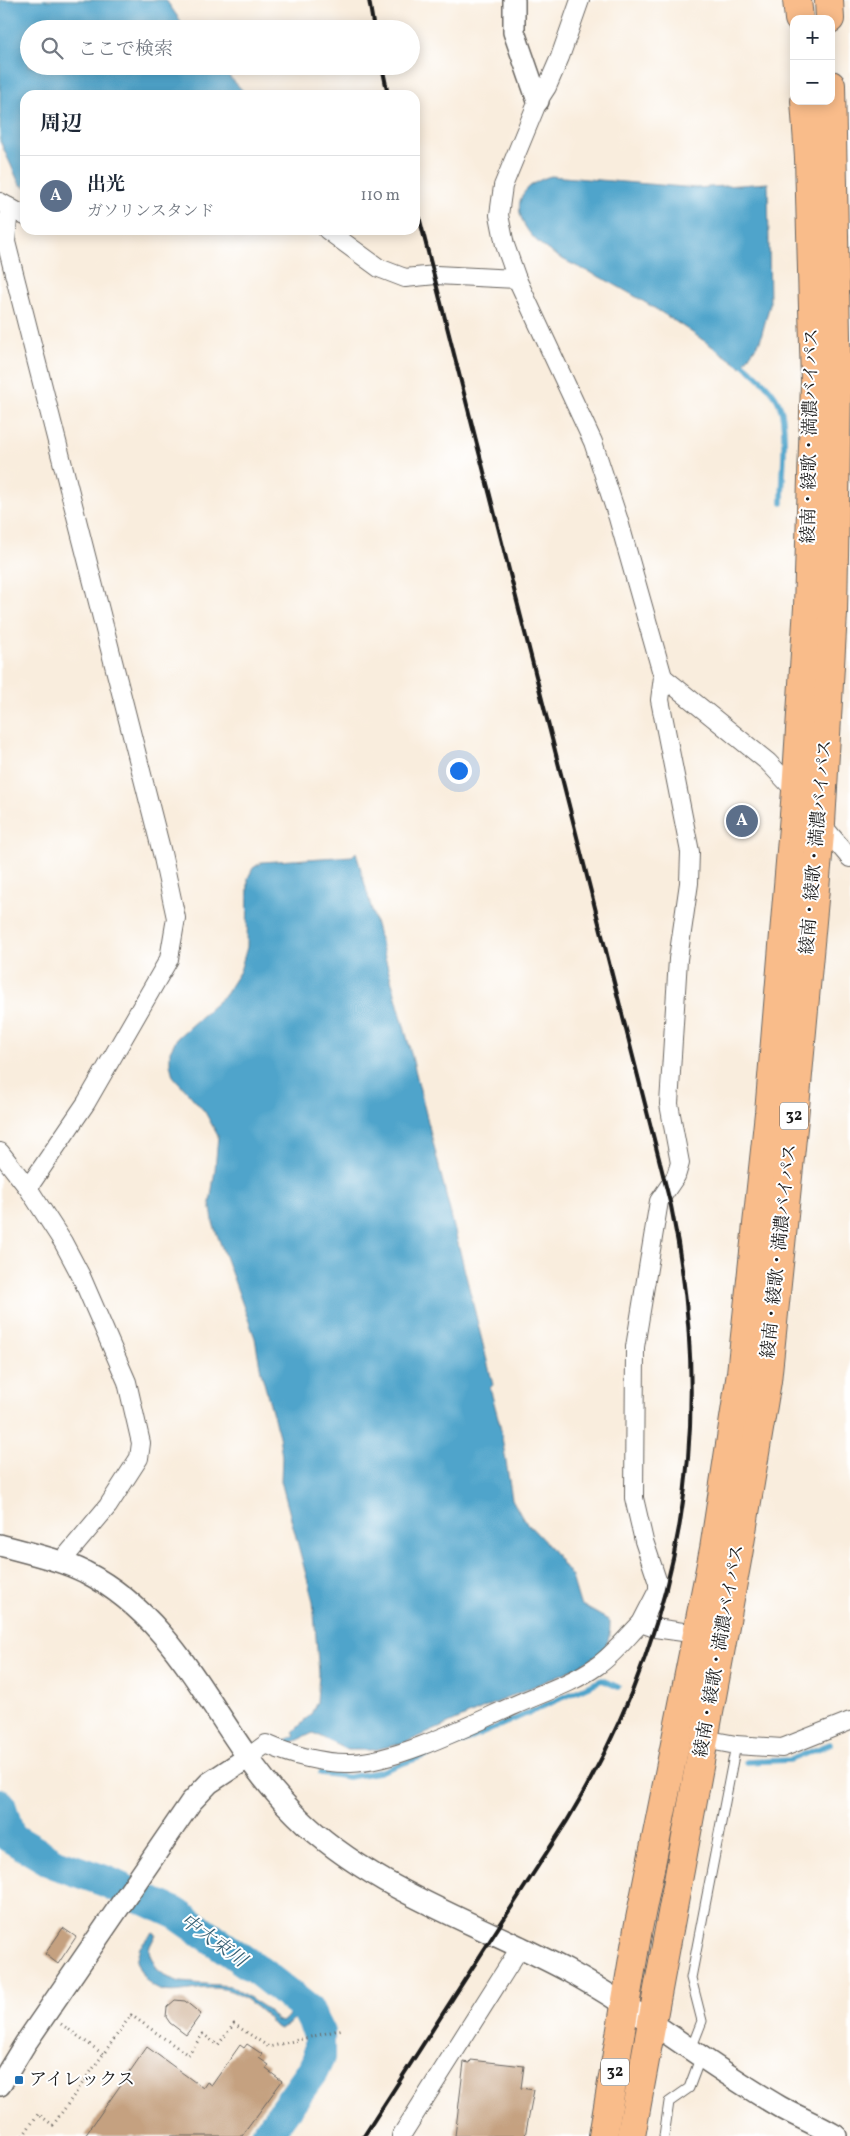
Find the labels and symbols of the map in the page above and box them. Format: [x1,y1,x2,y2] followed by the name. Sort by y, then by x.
[797,328,825,544] street label: 綾南・綾歌・満濃バイパス
[795,739,839,955] street label: 綾南・綾歌・満濃バイパス
[446,758,472,784] your location
[726,802,758,840] pin: A
[780,1102,808,1130] road number: 32
[756,1142,804,1360] street label: 綾南・綾歌・満濃バイパス
[689,1543,751,1759] street label: 綾南・綾歌・満濃バイパス
[175,1908,253,1975] water label: 中大束川
[601,2058,629,2086] road number: 32
[29,2068,135,2093] place label: アイレックス
[13,2074,25,2086] marker: アイレックス

